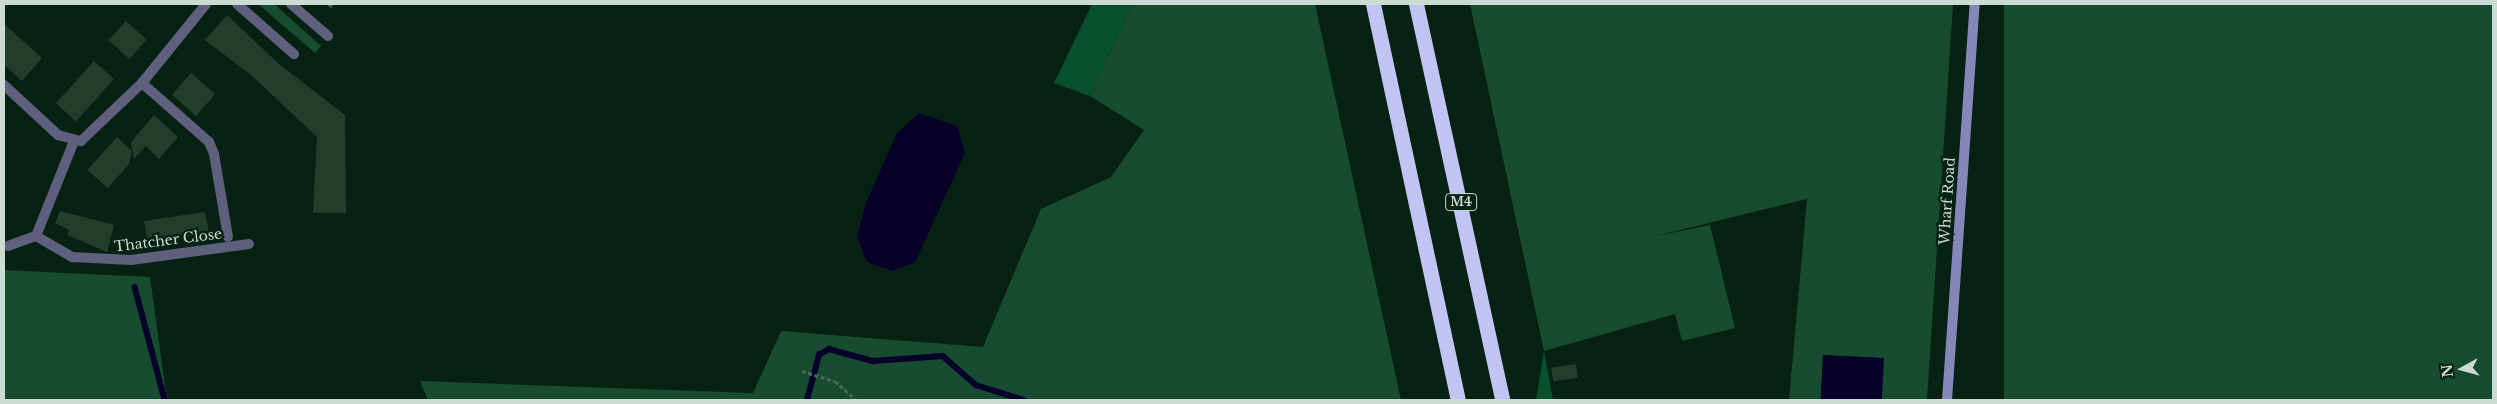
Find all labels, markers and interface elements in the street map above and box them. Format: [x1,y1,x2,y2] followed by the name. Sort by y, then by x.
[1936,157,1958,245] street label: Wharf Road
[1445,192,1477,212] road number: M4
[113,225,223,255] street label: Thatcher Close
[2437,344,2487,394] north arrow
[2437,363,2457,378] text: N

